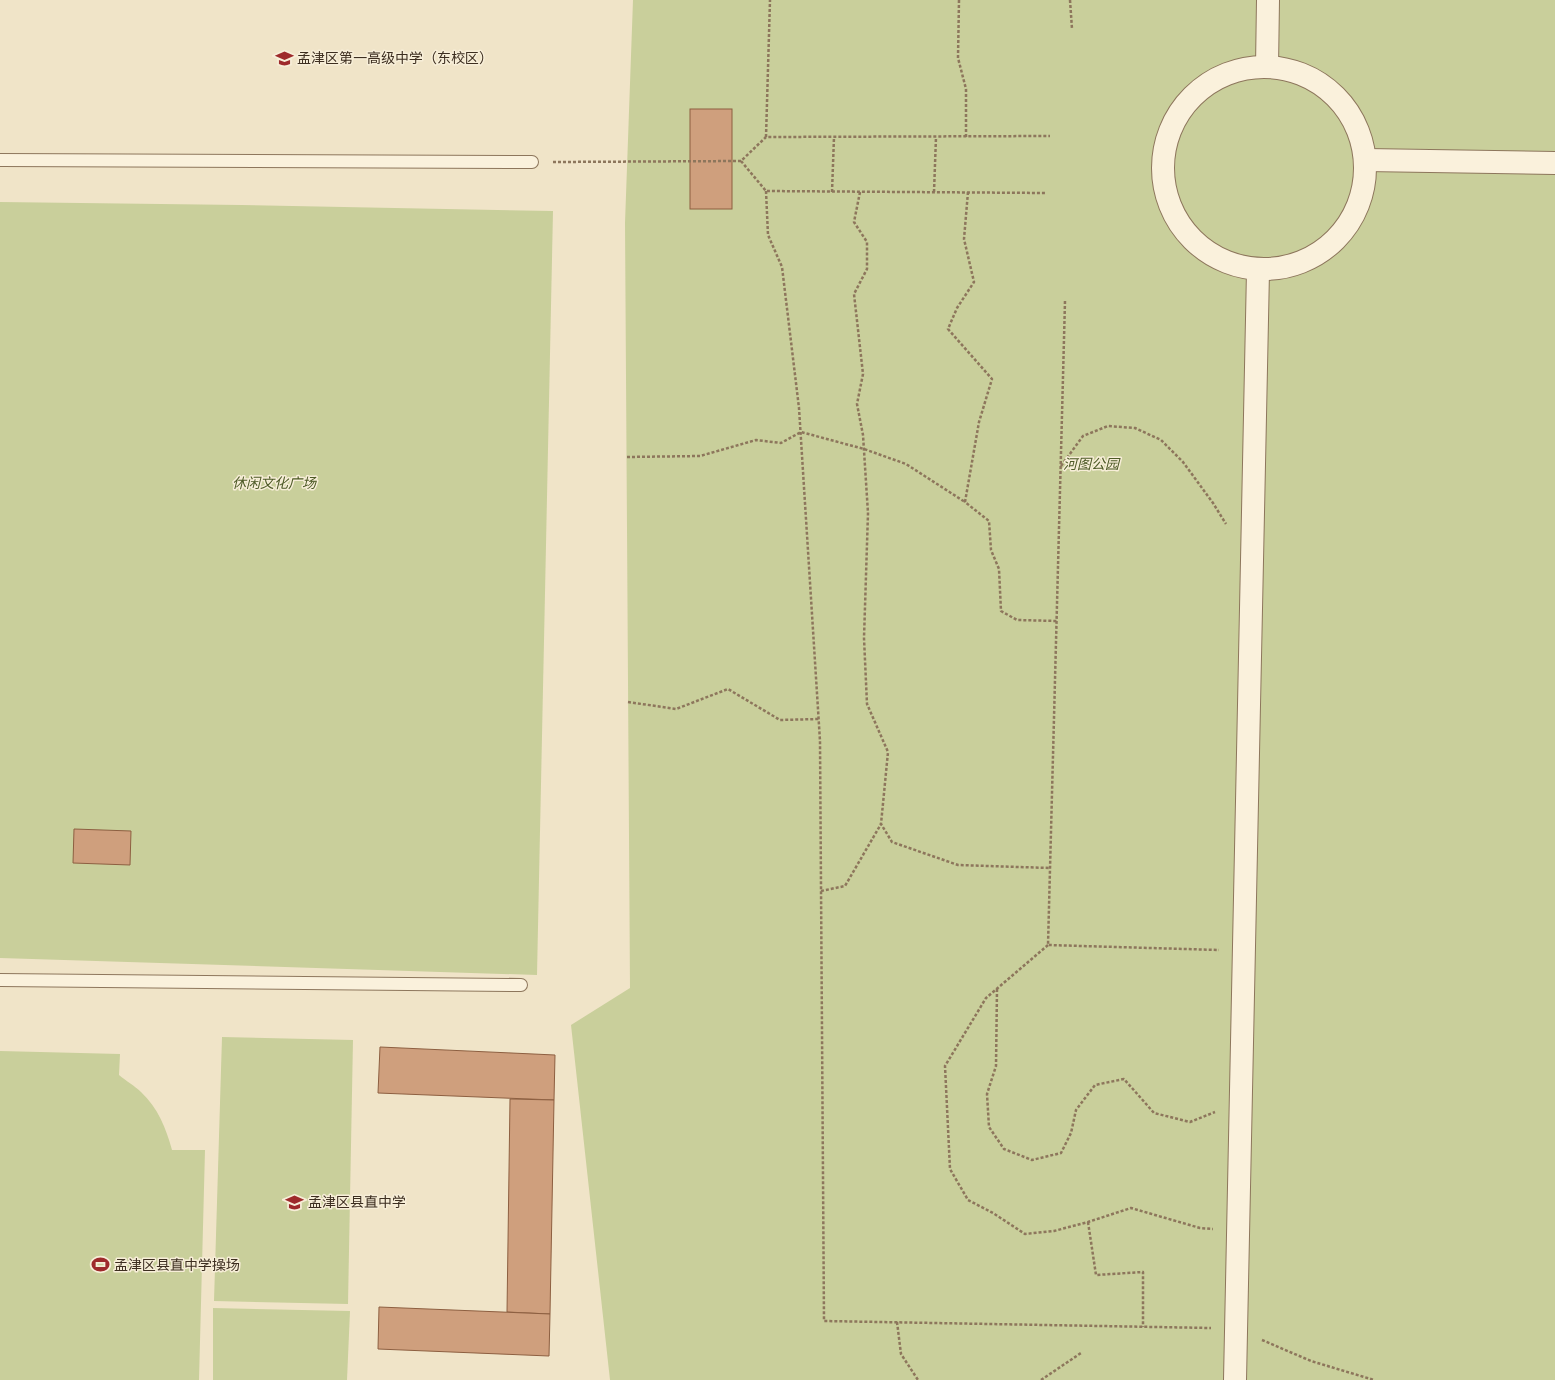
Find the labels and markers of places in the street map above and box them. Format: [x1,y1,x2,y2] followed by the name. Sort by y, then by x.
[274,48,294,68] school or university icon: 孟津区第一高级中学（东校区）
[297,50,493,66] place label: 孟津区第一高级中学（东校区）
[285,1192,305,1212] school or university icon: 孟津区县直中学
[308,1195,406,1210] place label: 孟津区县直中学
[91,1255,111,1275] sports icon: 孟津区县直中学操场
[114,1258,240,1273] place label: 孟津区县直中学操场

